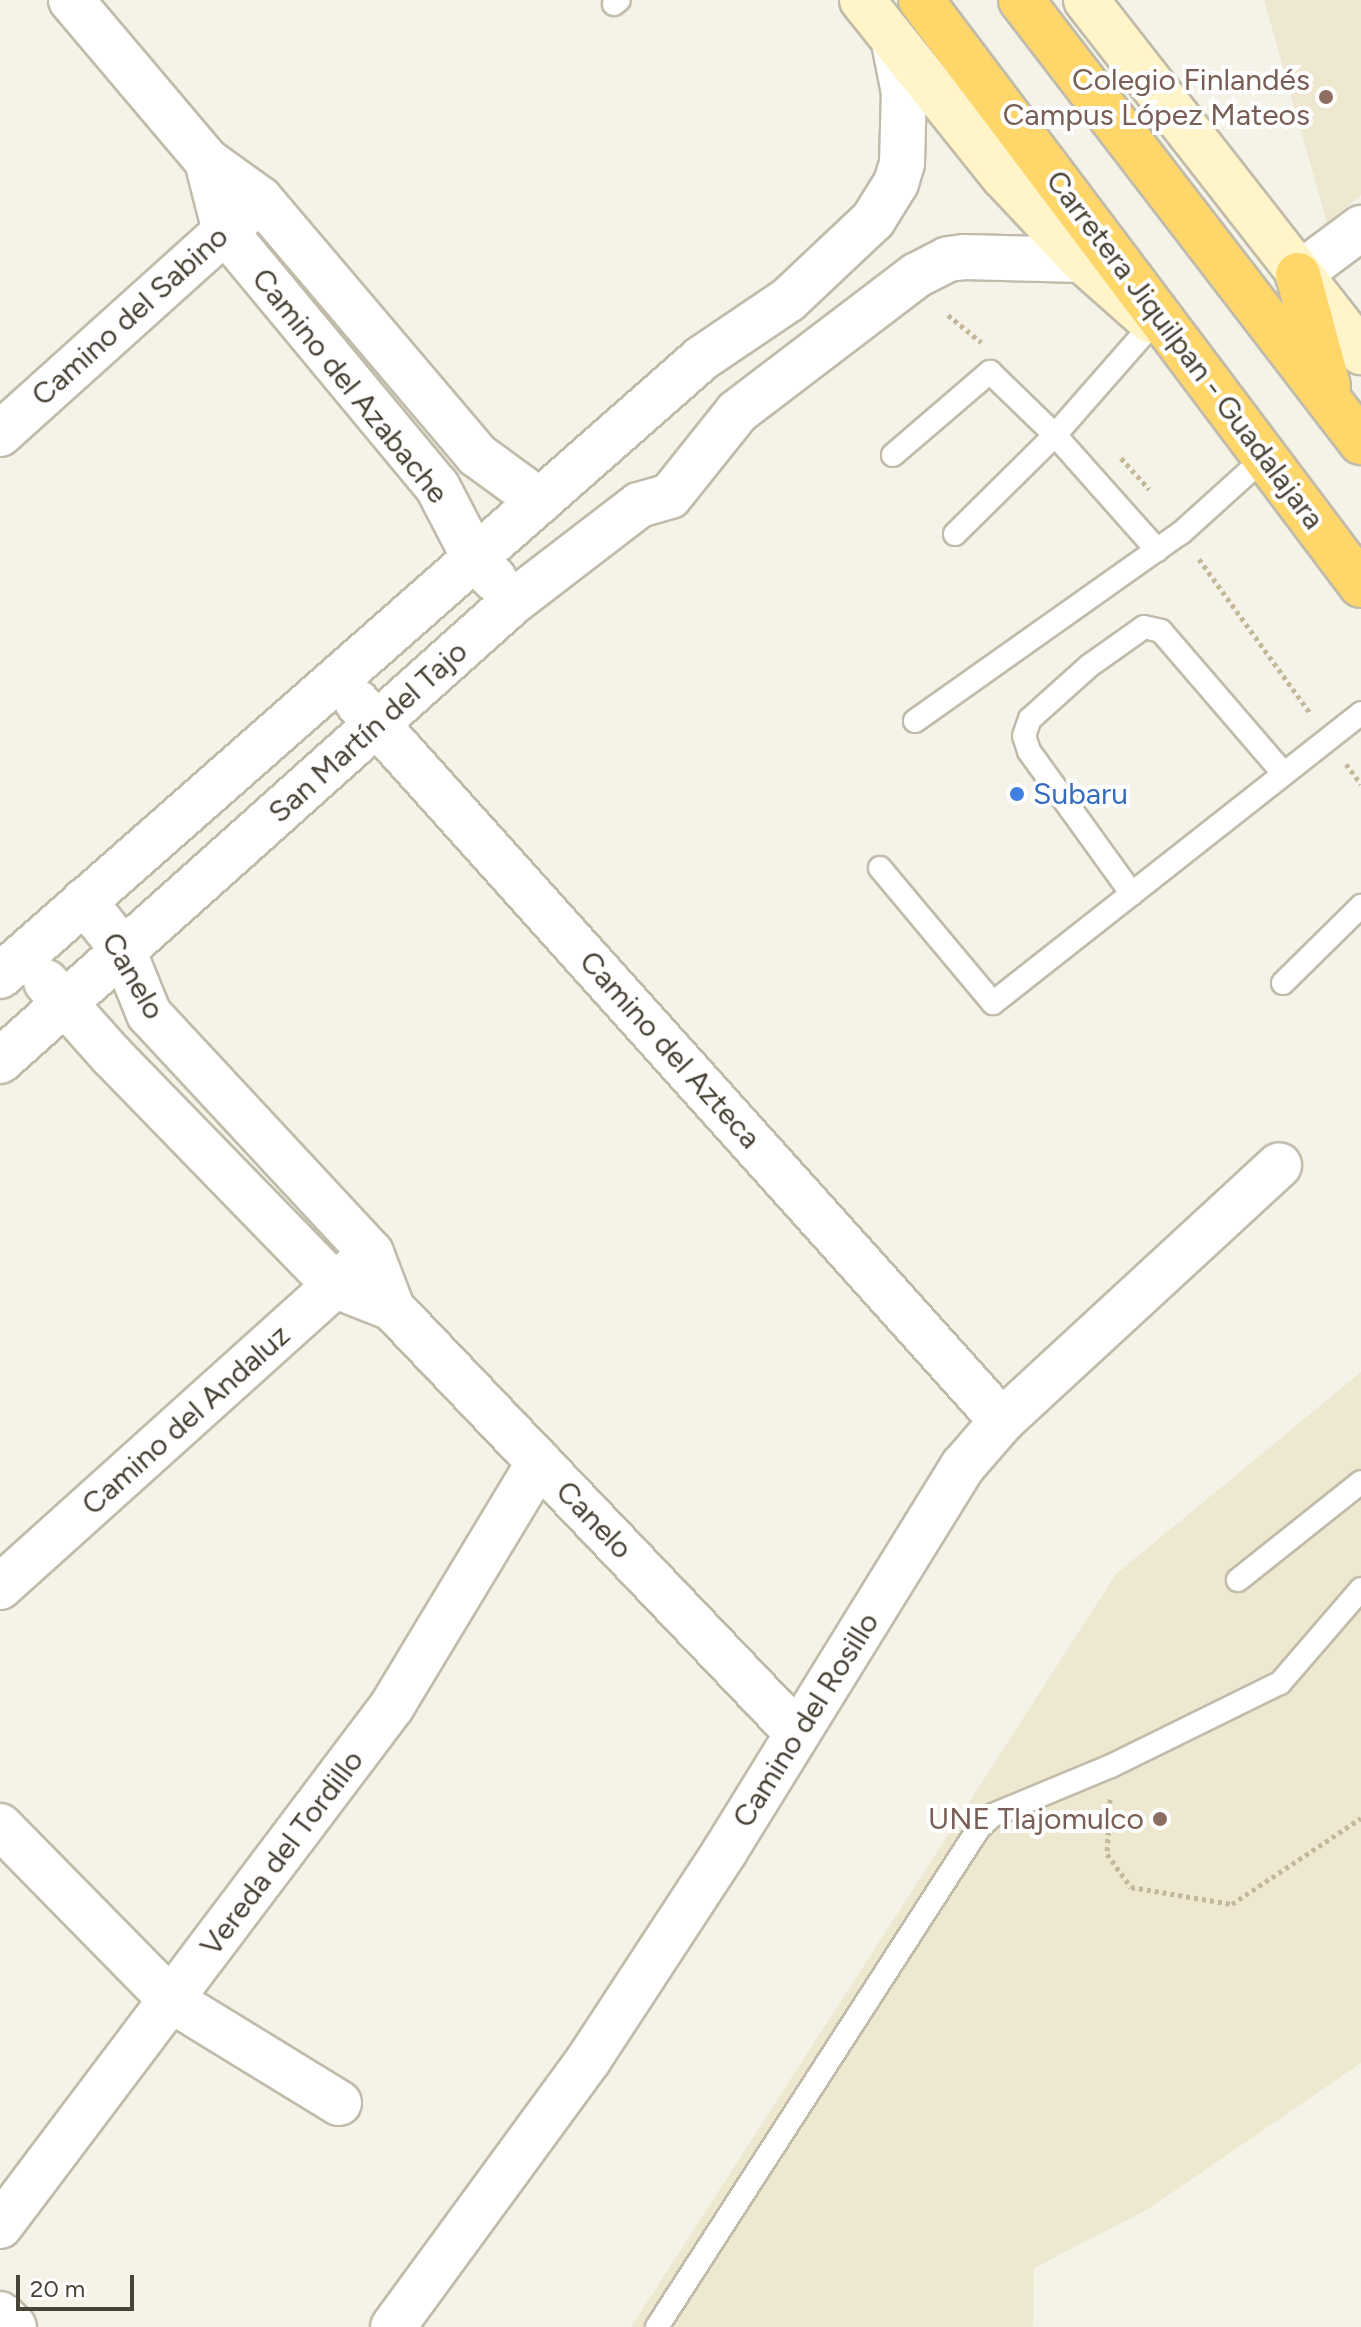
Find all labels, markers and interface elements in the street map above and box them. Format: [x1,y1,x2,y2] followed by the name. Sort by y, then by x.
[1003,62,1310,132] place label: Colegio Finlandés Campus López Mateos
[1317,88,1335,106] marker: Colegio Finlandés Campus López Mateos
[1038,164,1332,536] street label: Carretera Jiquilpan - Guadalajara
[25,219,235,413] street label: Camino del Sabino
[244,261,456,511] street label: Camino del Azabache
[261,633,475,831] street label: San Martín del Tajo
[1033,776,1128,812] place label: Subaru
[1008,785,1026,803] marker: Subaru
[94,926,172,1026] street label: Canelo
[572,944,768,1156] street label: Camino del Azteca
[75,1317,297,1523] street label: Camino del Andaluz
[548,1474,640,1566] street label: Canelo
[725,1606,887,1834] street label: Camino del Rosillo
[193,1743,371,1963] street label: Vereda del Tordillo
[928,1801,1144,1837] place label: UNE Tlajomulco
[1151,1810,1169,1828] marker: UNE Tlajomulco
[20,2259,138,2309] scale bar
[30,2274,85,2303] text: 20 m

